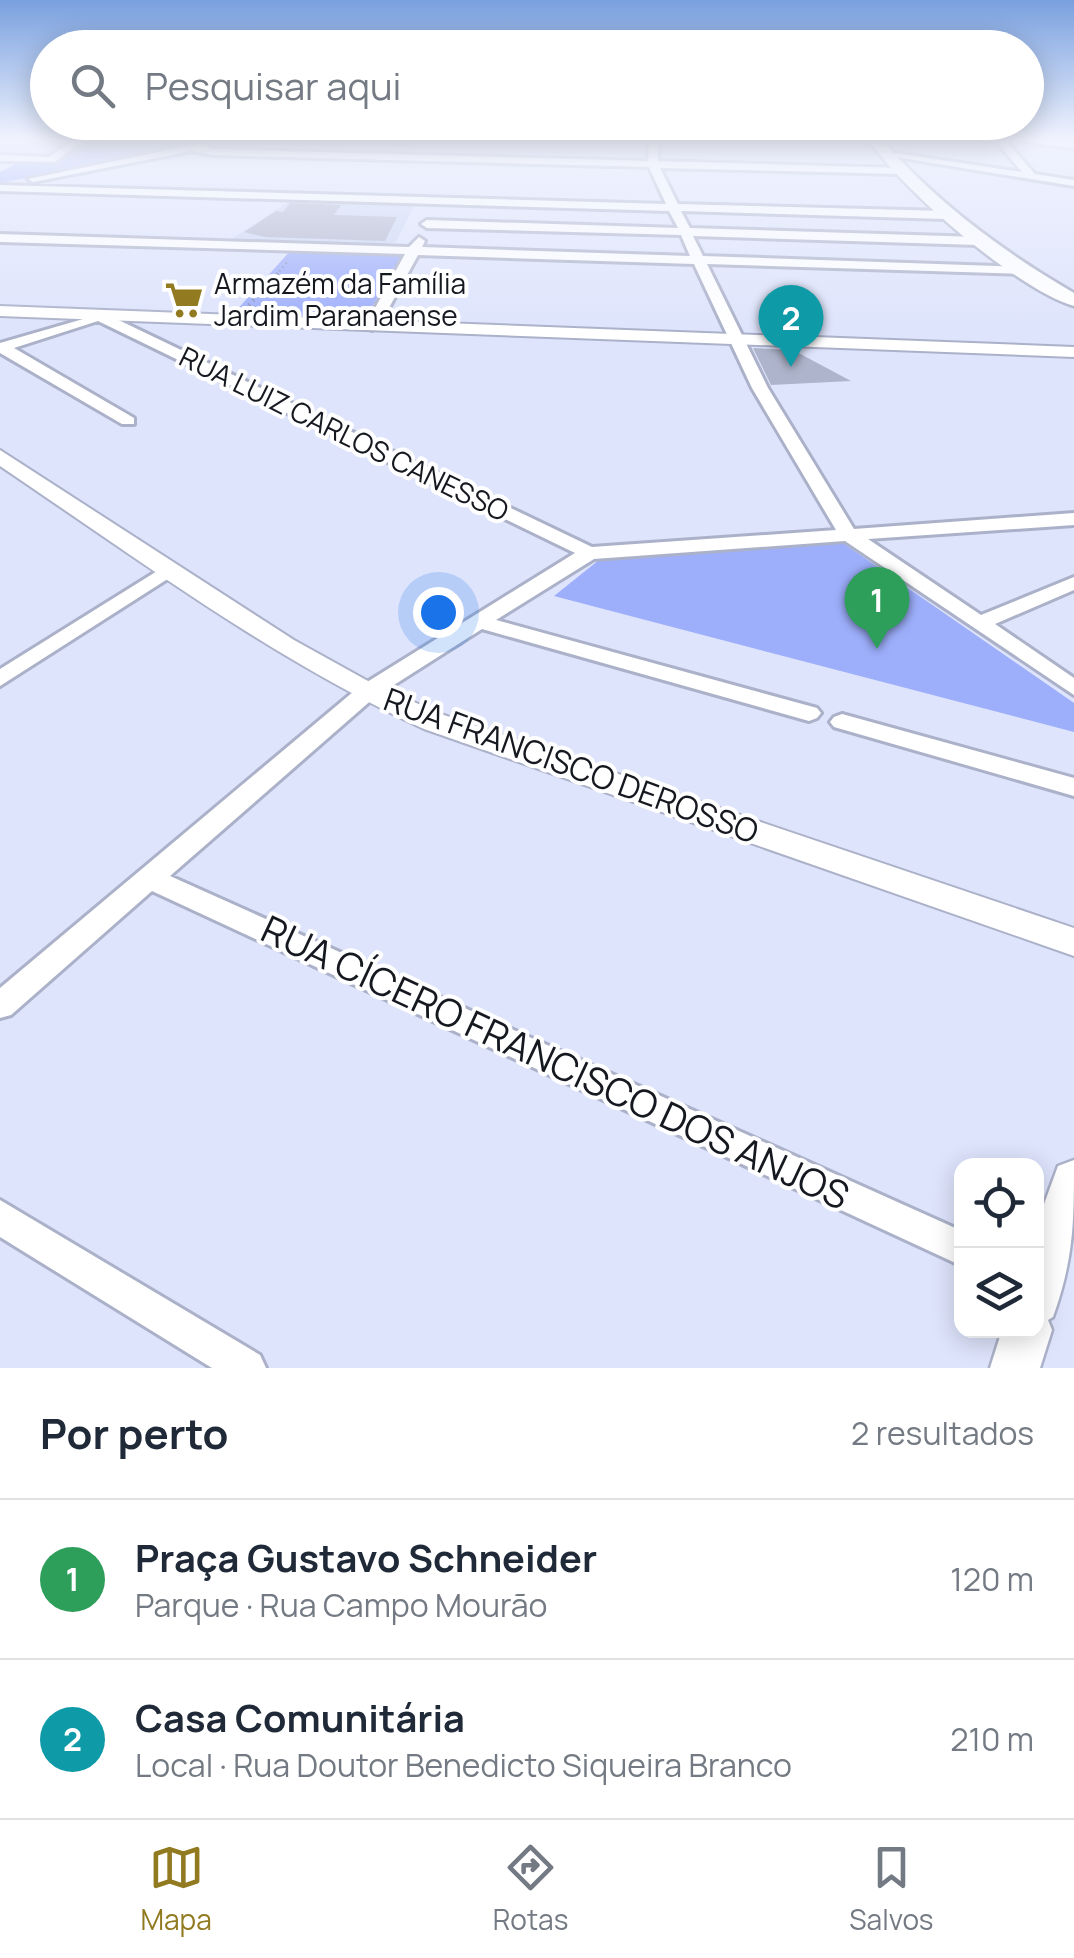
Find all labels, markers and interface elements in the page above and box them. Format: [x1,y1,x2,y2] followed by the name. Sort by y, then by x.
[30,30,1044,140] search box
[65,58,120,113] icon: search
[145,59,401,111] text: Pesquisar aqui
[214,264,466,334] place label: Armazém da Família Jardim Paranaense
[163,279,205,321] supermarket icon: Armazém da Família Jardim Paranaense
[758,284,824,367] pin: 2
[174,337,515,529] street label: RUA LUIZ CARLOS CANESSO
[844,566,910,649] pin: 1
[413,587,464,638] your location
[378,677,765,853] street label: RUA FRANCISCO DEROSSO
[254,902,858,1221] street label: RUA CÍCERO FRANCISCO DOS ANJOS
[954,1158,1044,1338] map controls
[954,1158,1044,1248] button: locate
[954,1248,1044,1338] button: layers
[40,1404,228,1462] text: Por perto
[851,1411,1034,1455] text: 2 resultados
[135,1531,597,1583] text: Praça Gustavo Schneider
[65,1557,80,1601] text: 1
[950,1557,1034,1601] text: 120 m
[135,1583,548,1627] text: Parque · Rua Campo Mourão
[135,1691,465,1743] text: Casa Comunitária
[63,1717,82,1761] text: 2
[950,1717,1034,1761] text: 210 m
[135,1743,792,1787] text: Local · Rua Doutor Benedicto Siqueira Branco
[140,1840,212,1938] tab: Mapa
[493,1840,568,1938] tab: Rotas
[849,1840,934,1938] tab: Salvos

